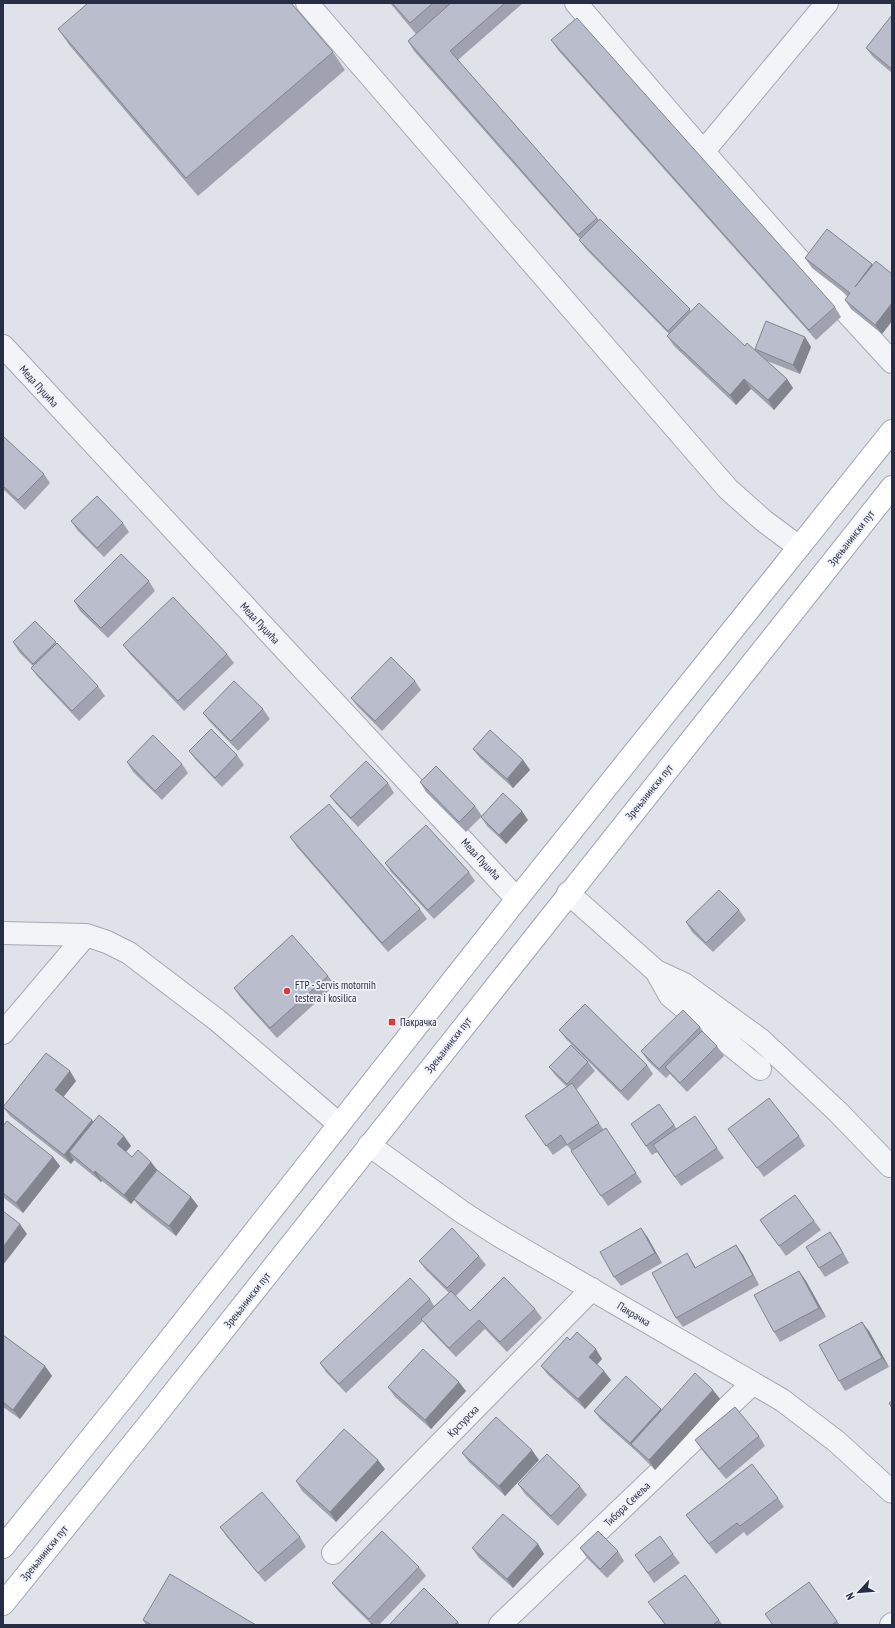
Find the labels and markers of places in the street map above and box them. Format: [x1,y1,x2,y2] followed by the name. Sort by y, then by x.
[295,978,376,1005] place label: FTP - Servis motornih testera i kosilica
[282,986,292,996] marker: FTP - Servis motornih testera i kosilica
[400,1015,437,1029] place label: Пакрачка
[387,1017,397,1027] marker: Пакрачка

